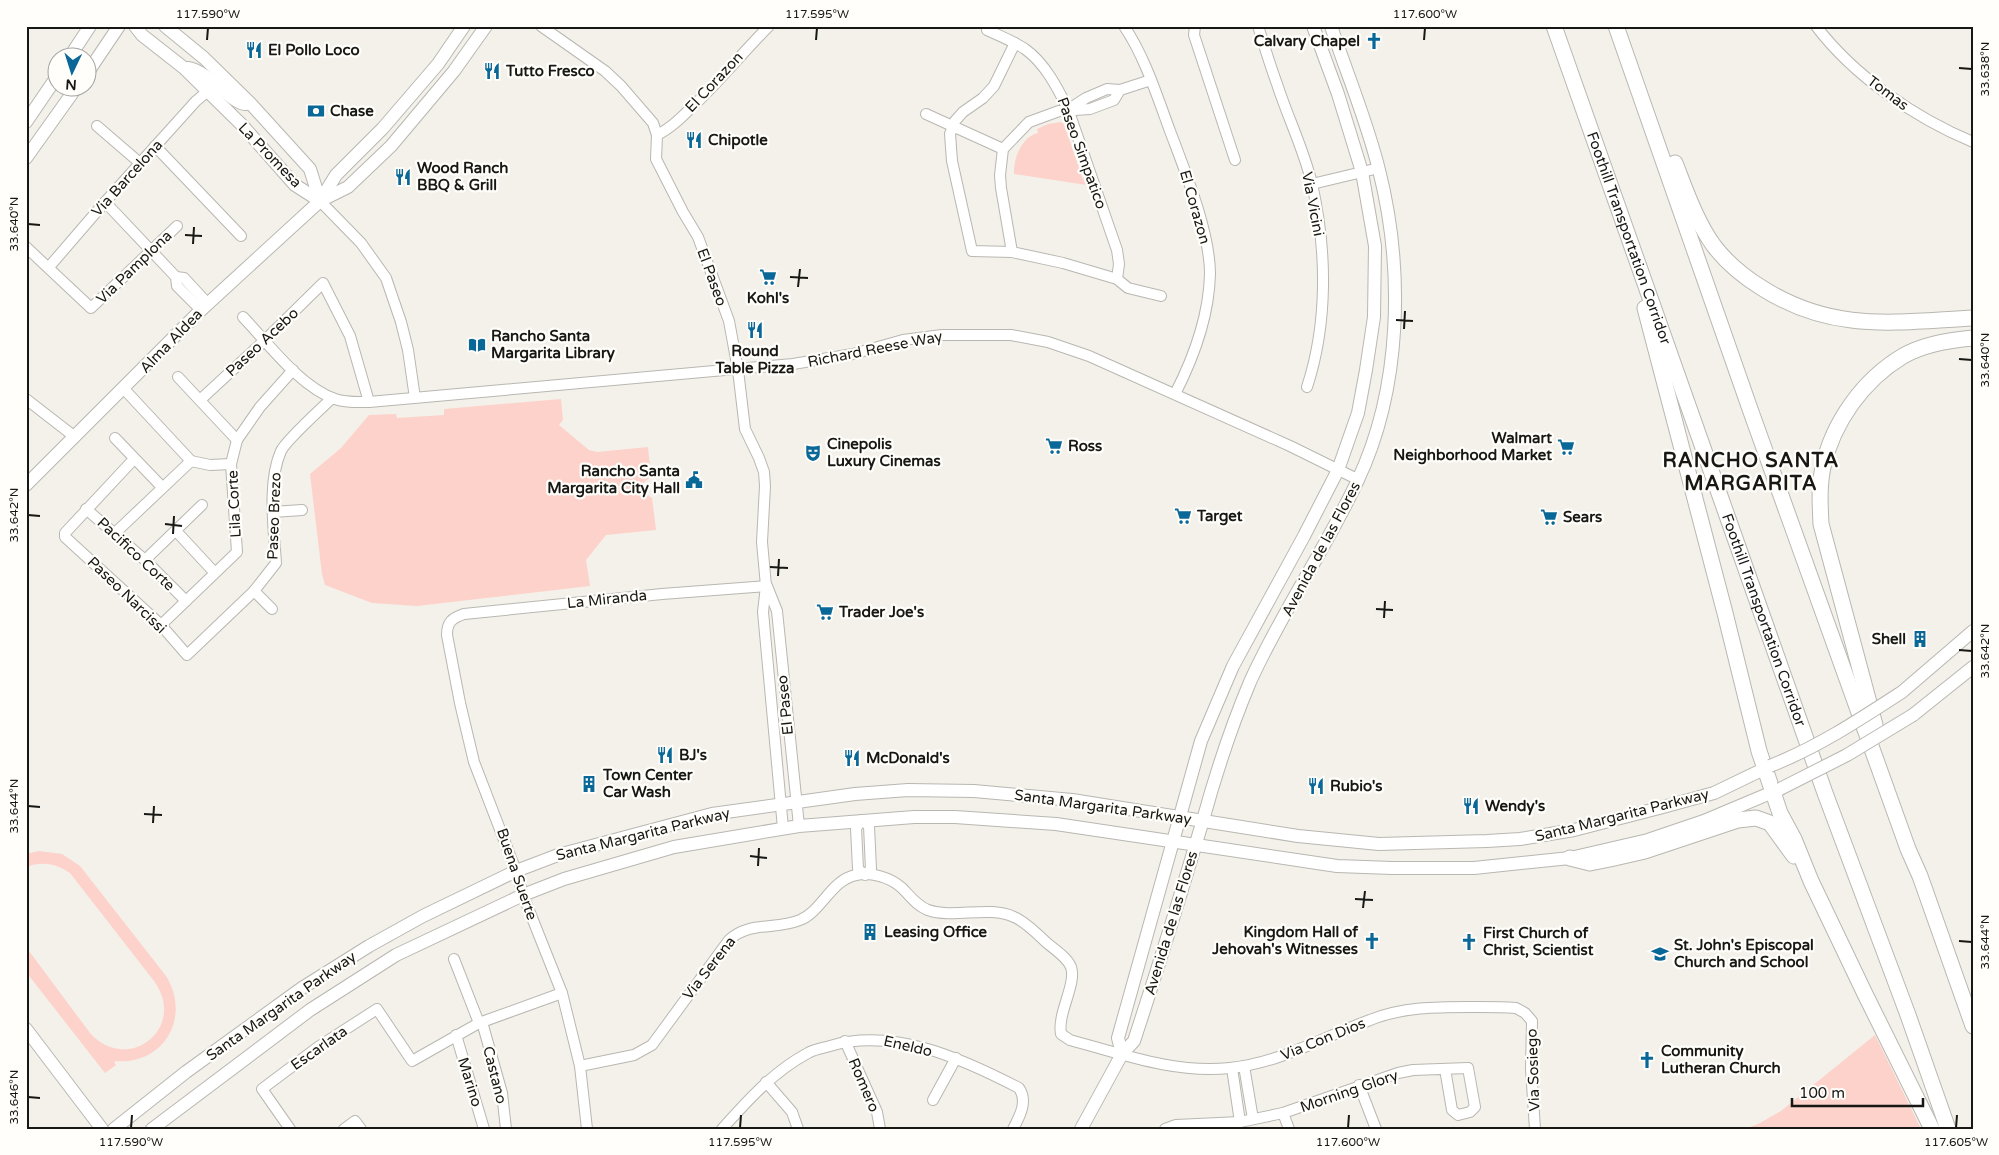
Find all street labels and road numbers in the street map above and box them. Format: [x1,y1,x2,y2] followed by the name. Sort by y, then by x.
[681,48,747,116] street label: El Corazon
[1864,72,1912,114] street label: Tomas
[1053,95,1111,211] street label: Paseo Simpatico
[235,119,305,191] street label: La Promesa
[1583,129,1675,347] street label: Foothill Transportation Corridor
[88,136,166,220] street label: Via Barcelona
[1176,168,1214,246] street label: El Corazon
[1298,170,1328,238] street label: Via Vicini
[92,226,176,308] street label: Via Pamplona
[693,246,731,308] street label: El Paseo
[222,304,302,380] street label: Paseo Acebo
[136,305,206,377] street label: Alma Aldea
[806,327,944,371] street label: Richard Reese Way
[223,470,245,538] street label: Lila Corte
[263,472,285,560] street label: Paseo Brezo
[1278,479,1364,619] street label: Avenida de las Flores
[1718,511,1810,729] street label: Foothill Transportation Corridor
[93,513,179,595] street label: Pacifico Corte
[84,553,170,637] street label: Paseo Narcissi
[566,586,648,612] street label: La Miranda
[773,674,797,736] street label: El Paseo
[1533,785,1711,845] street label: Santa Margarita Parkway
[1013,786,1193,828] street label: Santa Margarita Parkway
[554,804,732,864] street label: Santa Margarita Parkway
[493,826,541,922] street label: Buena Suerte
[1140,849,1202,997] street label: Avenida de las Flores
[679,933,739,1003] street label: Via Serena
[203,947,359,1065] street label: Santa Margarita Parkway
[1278,1014,1368,1064] street label: Via Con Dios
[287,1022,351,1074] street label: Escarlata
[1523,1028,1543,1112] street label: Via Sosiego
[882,1032,934,1060] street label: Eneldo
[479,1044,511,1106] street label: Castano
[454,1055,486,1109] street label: Marino
[845,1055,883,1115] street label: Romero
[1298,1066,1400,1116] street label: Morning Glory

